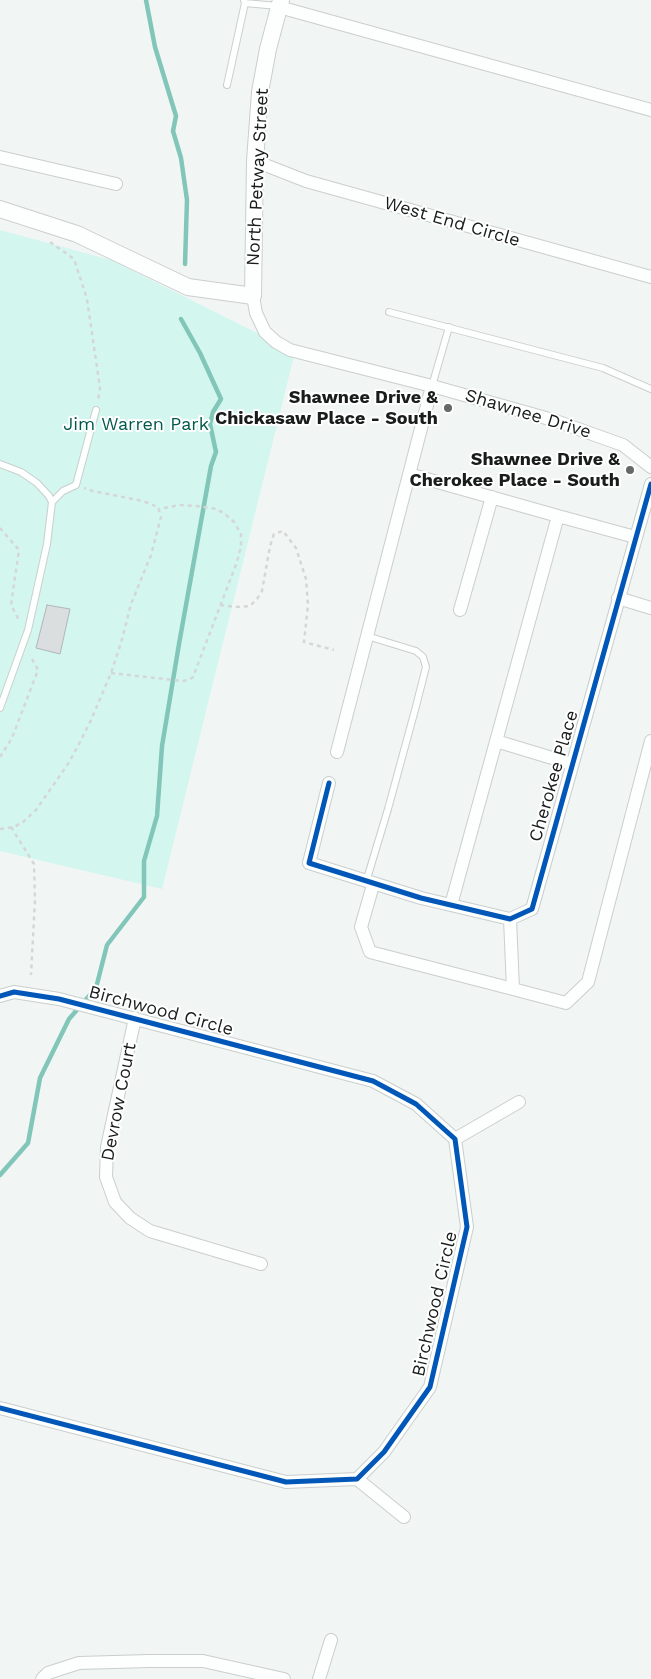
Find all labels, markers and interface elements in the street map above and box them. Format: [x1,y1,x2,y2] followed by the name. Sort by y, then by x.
[243,88,273,266] street label: North Petway Street
[382,192,522,252] street label: West End Circle
[462,385,594,443] street label: Shawnee Drive
[215,387,438,429] place label: Shawnee Drive & Chickasaw Place - South
[442,402,454,414] marker: Shawnee Drive & Chickasaw Place - South
[63,414,209,436] park label: Jim Warren Park
[409,449,620,492] place label: Shawnee Drive & Cherokee Place - South
[624,464,636,476] marker: Shawnee Drive & Cherokee Place - South
[525,708,583,844] street label: Cherokee Place
[86,981,236,1041] street label: Birchwood Circle
[97,1041,141,1163] street label: Devrow Court
[408,1229,462,1379] street label: Birchwood Circle

